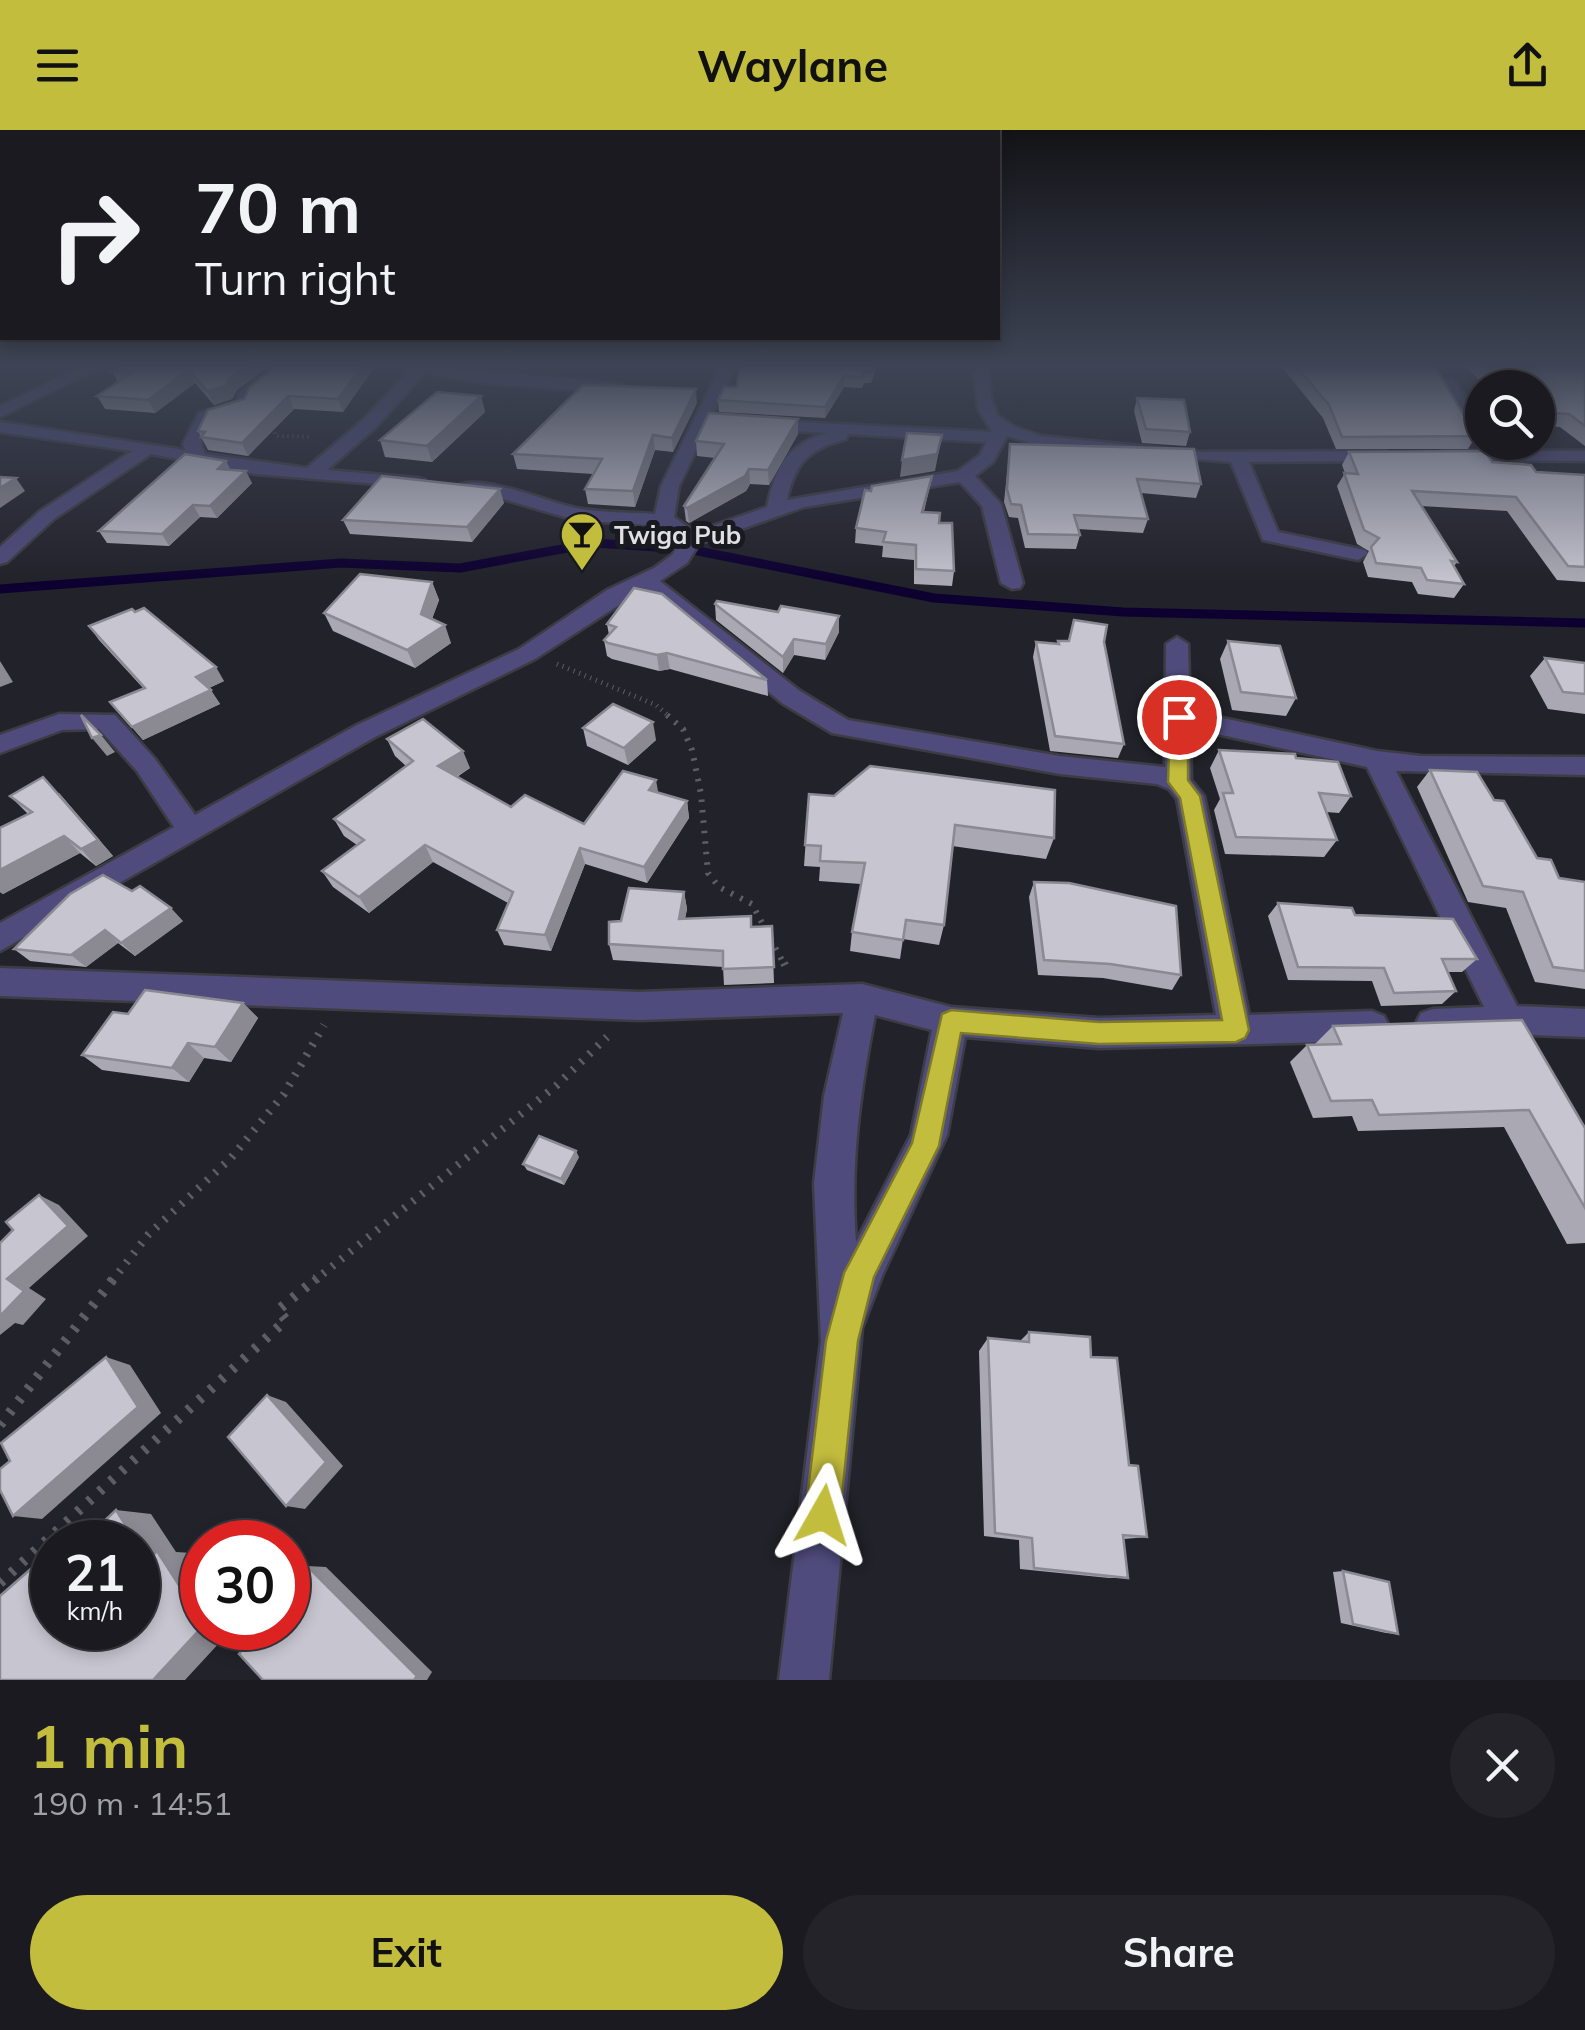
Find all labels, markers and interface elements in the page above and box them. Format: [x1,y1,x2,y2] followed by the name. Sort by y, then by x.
[697,37,888,93] text: Waylane
[30,38,85,93] icon: menu
[1500,38,1555,93] icon: share
[195,163,361,251] text: 70 m
[30,170,160,300] icon: right
[195,250,396,306] text: Turn right
[1465,370,1555,460] map controls
[1465,370,1555,460] button: search
[559,511,605,572] bar icon: Twiga Pub
[614,519,741,550] place label: Twiga Pub
[1137,675,1222,760] pin
[1152,690,1207,745] icon: arrive
[771,1463,875,1567] position arrow
[180,1520,310,1650] speed limit sign: 30
[65,1541,125,1604] text: 21
[67,1595,123,1626] text: km/h
[30,1708,188,1783] text: 1 min
[1450,1713,1555,1818] button: close
[30,1783,232,1823] text: 190 m · 14:51
[30,1895,783,2010] button: Exit
[803,1895,1555,2010] button: Share

